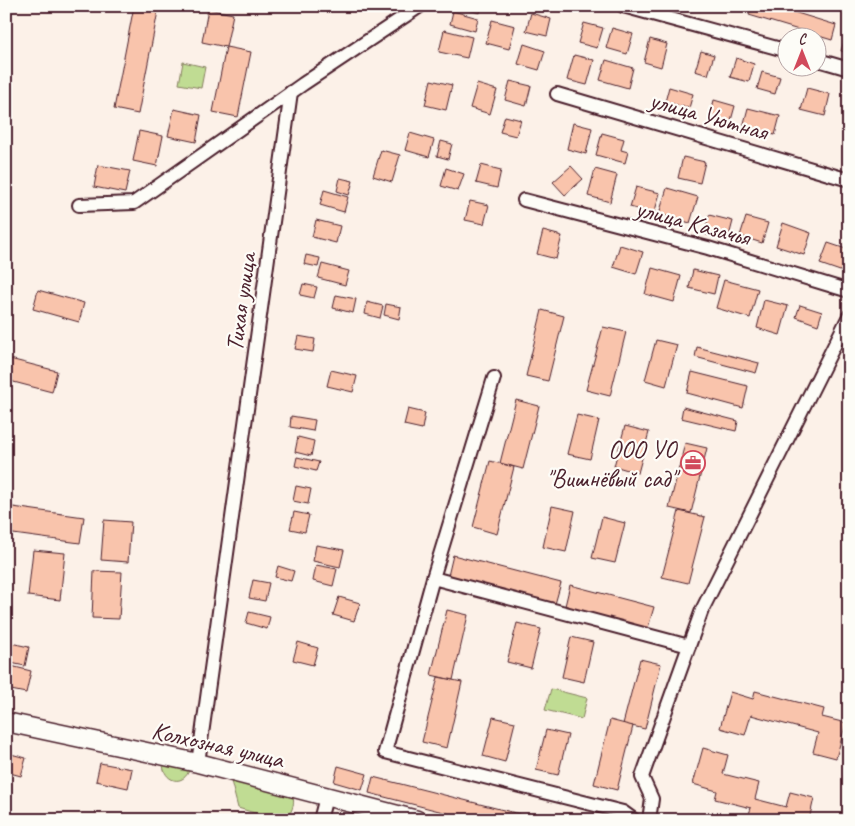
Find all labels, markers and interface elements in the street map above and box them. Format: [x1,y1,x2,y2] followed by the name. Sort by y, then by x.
[778,28,828,78] north arrow
[799,31,808,48] text: С
[644,83,774,149] street label: улица Уютная
[630,192,756,254] street label: улица Казачья
[218,248,264,353] street label: Тихая улица
[546,434,681,495] place label: ООО УО "Вишнёвый сад"
[680,450,706,476] office icon: ООО УО "Вишнёвый сад"
[149,714,289,776] street label: Колхозная улица

